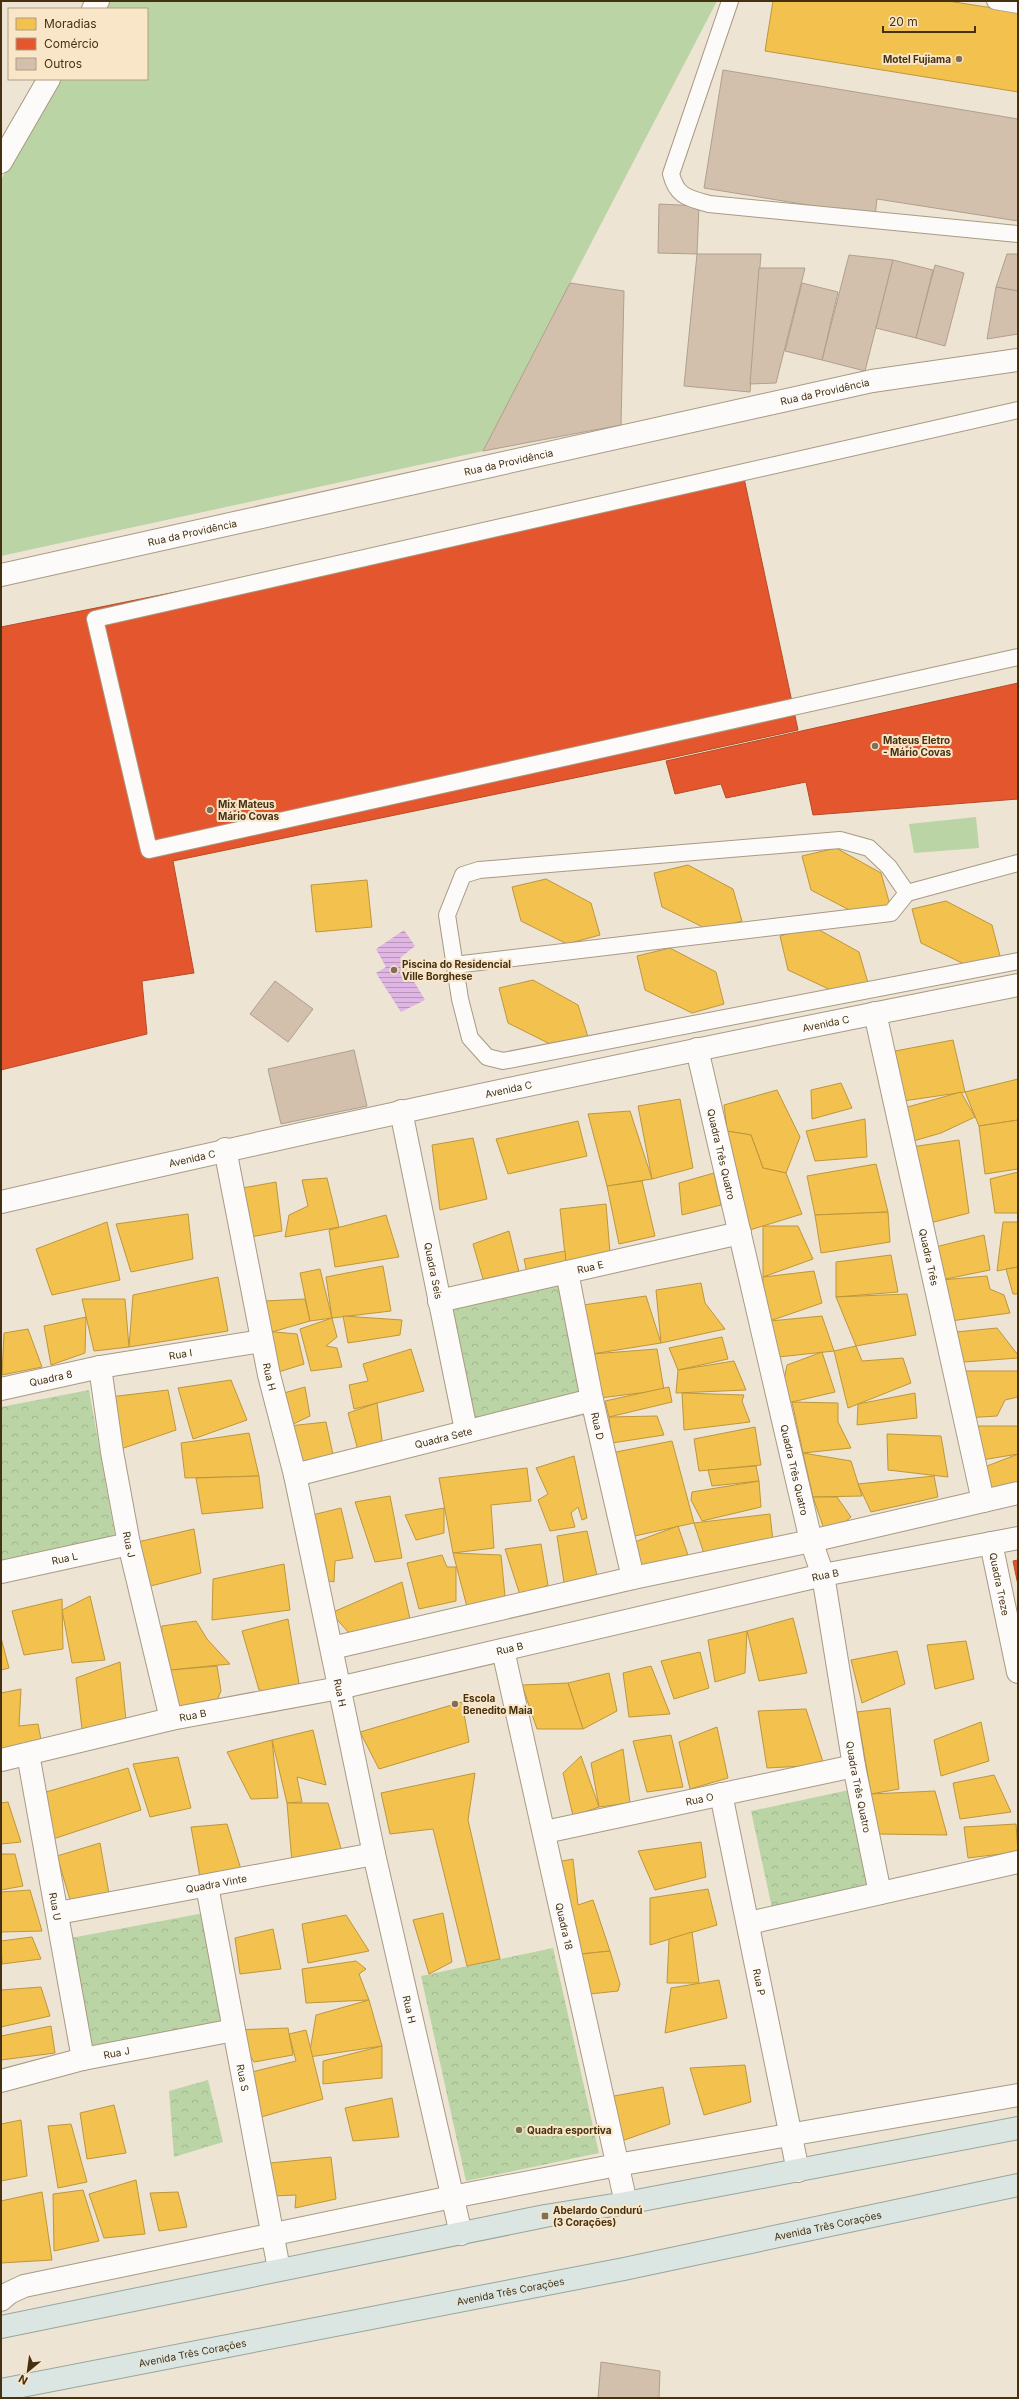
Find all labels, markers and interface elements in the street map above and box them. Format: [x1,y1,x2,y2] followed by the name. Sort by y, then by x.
[8,8,148,80] legend
[883,8,975,34] scale bar
[889,14,918,29] text: 20 m
[44,16,97,31] text: Moradias
[44,36,99,51] text: Comércio
[883,53,951,65] place label: Motel Fujiama
[954,54,964,64] marker: Motel Fujiama
[44,56,82,71] text: Outros
[779,376,870,407] street label: Rua da Providência
[463,446,554,478] street label: Rua da Providência
[147,517,238,548] street label: Rua da Providência
[883,734,952,758] place label: Mateus Eletro - Mário Covas
[870,741,880,751] marker: Mateus Eletro - Mário Covas
[218,798,280,822] place label: Mix Mateus Mário Covas
[205,805,215,815] marker: Mix Mateus Mário Covas
[402,958,511,983] place label: Piscina do Residencial Ville Borghese
[389,965,399,975] marker: Piscina do Residencial Ville Borghese
[801,1013,850,1034] street label: Avenida C
[484,1078,533,1100] street label: Avenida C
[705,1108,738,1201] street label: Quadra Três Quatro
[167,1147,217,1169] street label: Avenida C
[917,1227,941,1287] street label: Quadra Três
[422,1241,445,1300] street label: Quadra Seis
[576,1258,605,1276] street label: Rua E
[168,1346,193,1362] street label: Rua I
[261,1362,279,1392] street label: Rua H
[28,1367,73,1389] street label: Quadra 8
[589,1411,607,1441] street label: Rua D
[778,1423,811,1517] street label: Quadra Três Quatro
[413,1424,473,1451] street label: Quadra Sete
[121,1530,138,1559] street label: Rua J
[50,1549,79,1567] street label: Rua L
[987,1552,1012,1617] street label: Quadra Treze
[811,1566,840,1583] street label: Rua B
[495,1639,524,1657] street label: Rua B
[332,1678,349,1708] street label: Rua H
[463,1692,533,1716] place label: Escola Benedito Maia
[450,1699,460,1709] marker: Escola Benedito Maia
[178,1707,207,1723] street label: Rua B
[844,1740,874,1834] street label: Quadra Três Quatro
[684,1790,715,1808] street label: Rua O
[185,1872,248,1895] street label: Quadra Vinte
[47,1892,64,1922] street label: Rua U
[553,1902,575,1951] street label: Quadra 18
[751,1968,768,1997] street label: Rua P
[401,1994,419,2024] street label: Rua H
[102,2044,131,2061] street label: Rua J
[235,2063,251,2092] street label: Rua S
[527,2124,612,2136] place label: Quadra esportiva
[514,2125,524,2135] marker: Quadra esportiva
[553,2204,642,2228] place label: Abelardo Condurú (3 Corações)
[773,2208,883,2243] street label: Avenida Três Corações
[540,2211,550,2221] marker: Abelardo Condurú (3 Corações)
[456,2275,565,2307] street label: Avenida Três Corações
[138,2337,247,2369] street label: Avenida Três Corações
[8,2351,48,2391] north arrow
[16,2372,30,2388] text: N

